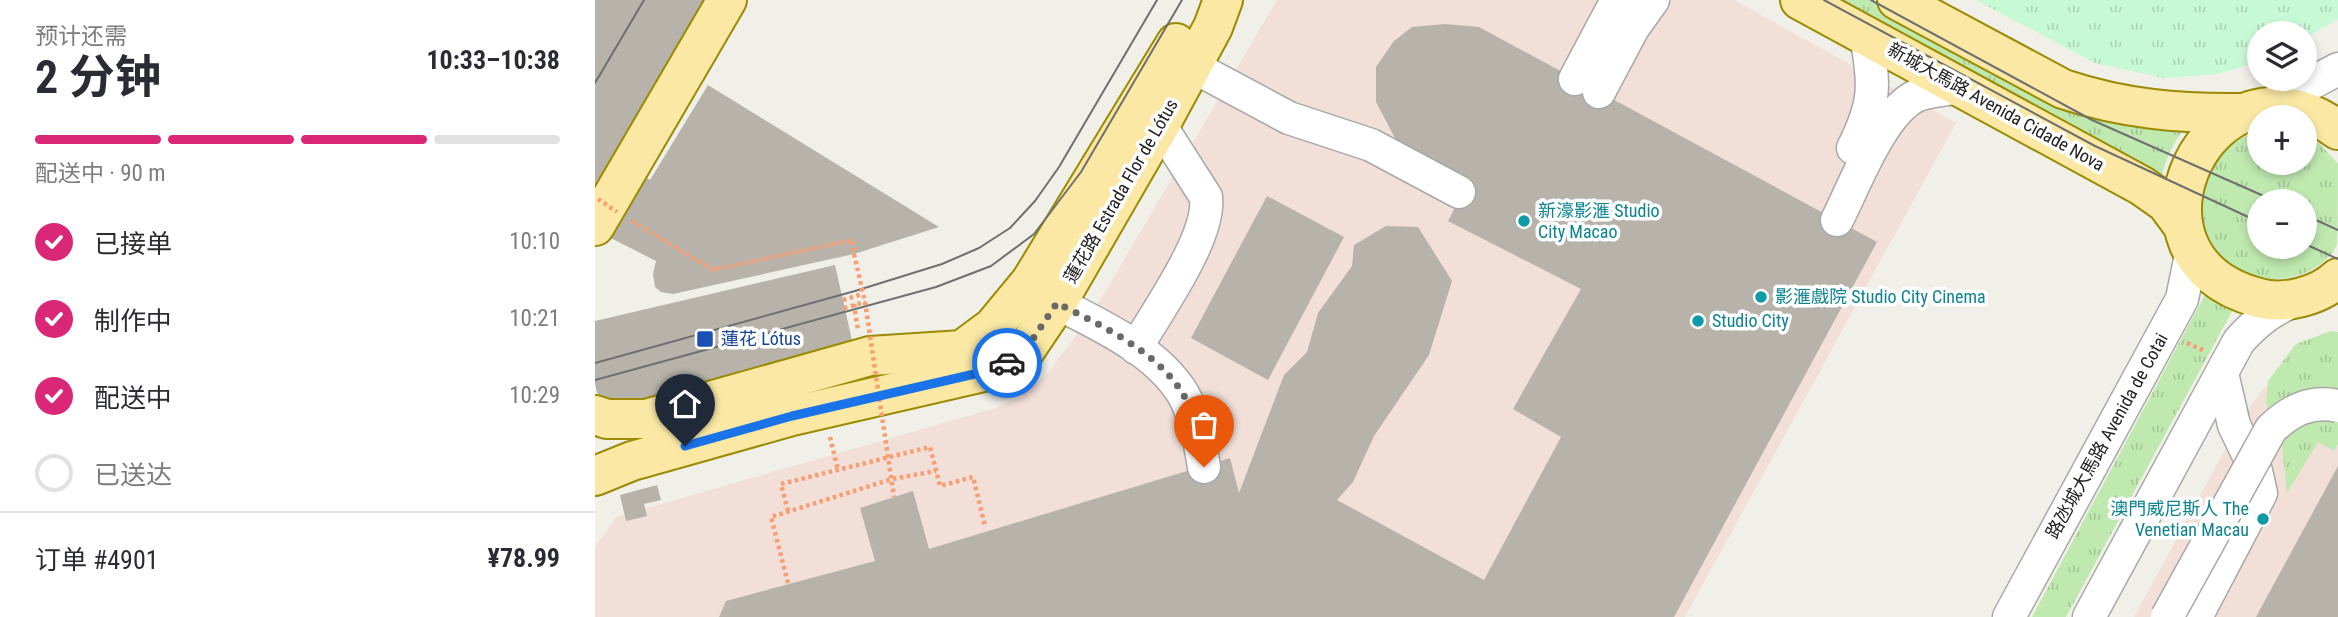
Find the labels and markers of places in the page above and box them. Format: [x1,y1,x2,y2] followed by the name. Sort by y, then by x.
[1538,200,1660,242] place label: 新濠影滙 Studio City Macao
[1516,213,1532,229] marker: 新濠影滙 Studio City Macao
[1775,286,1986,307] place label: 影滙戲院 Studio City Cinema
[1753,289,1769,305] marker: 影滙戲院 Studio City Cinema
[1712,310,1789,331] place label: Studio City
[1690,313,1706,329] marker: Studio City
[721,328,801,349] place label: 蓮花 Lótus
[695,329,715,349] marker: 蓮花 Lótus
[655,374,715,446] pin
[1174,395,1234,467] pin
[2110,498,2249,540] place label: 澳門威尼斯人 The Venetian Macau
[2255,511,2271,527] marker: 澳門威尼斯人 The Venetian Macau

